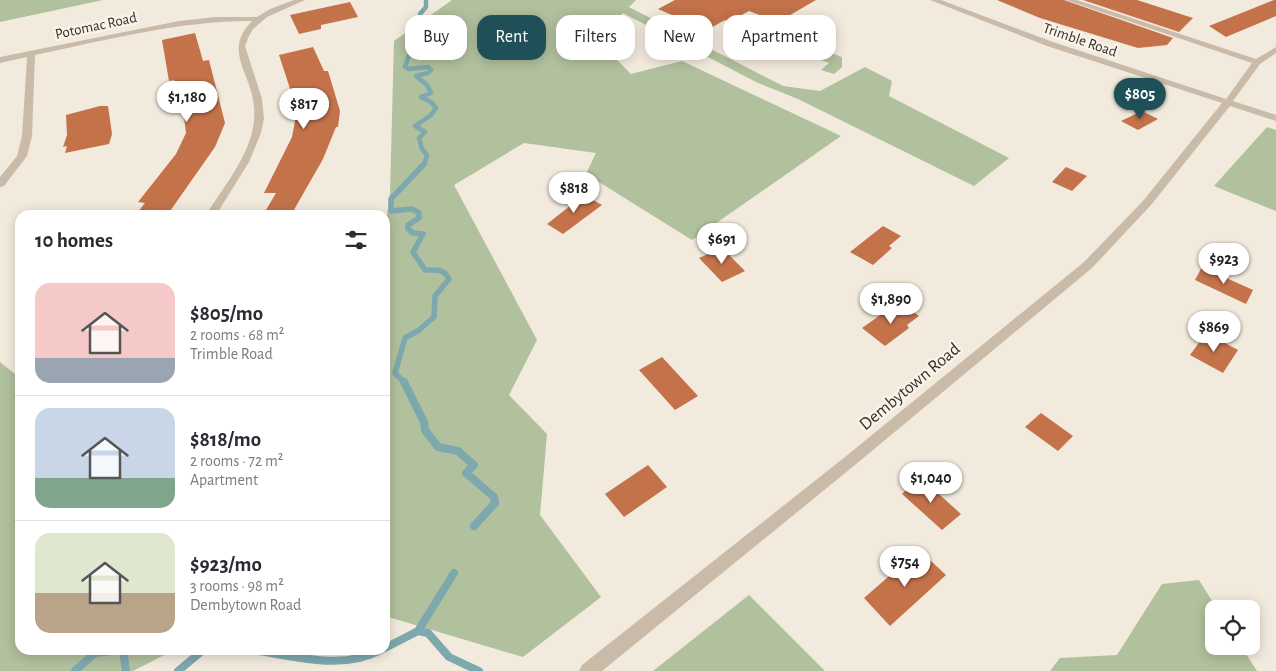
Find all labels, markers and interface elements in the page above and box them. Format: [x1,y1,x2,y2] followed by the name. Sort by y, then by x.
[54,10,139,42] street label: Potomac Road
[405,15,467,60] chip: Buy
[477,15,546,60] chip: Rent
[556,15,635,60] chip: Filters
[645,15,713,60] chip: New
[723,15,836,60] chip: Apartment
[1041,20,1119,60] street label: Trimble Road
[1110,78,1170,120] pin: $805
[146,80,228,123] pin: $1,180
[1125,86,1155,102] text: $805
[274,88,334,130] pin: $817
[168,89,206,105] text: $1,180
[290,96,318,112] text: $817
[544,172,604,214] pin: $818
[560,180,588,196] text: $818
[692,222,752,265] pin: $691
[342,226,370,254] icon: filters
[35,230,113,251] text: 10 homes
[708,231,736,247] text: $691
[1194,242,1254,285] pin: $923
[1209,251,1239,267] text: $923
[850,282,932,325] pin: $1,890
[871,291,911,307] text: $1,890
[75,303,135,363] icon: home
[190,303,263,324] text: $805/mo
[1184,310,1244,353] pin: $869
[1199,319,1229,335] text: $869
[190,327,284,343] text: 2 rooms · 68 m²
[856,340,964,434] street label: Dembytown Road
[190,346,273,362] text: Trimble Road
[75,428,135,488] icon: home
[190,429,261,450] text: $818/mo
[190,453,283,469] text: 2 rooms · 72 m²
[890,462,972,504] pin: $1,040
[910,470,952,486] text: $1,040
[190,472,258,488] text: Apartment
[875,546,935,588] pin: $754
[75,553,135,613] icon: home
[190,554,262,575] text: $923/mo
[890,554,920,570] text: $754
[190,578,284,594] text: 3 rooms · 98 m²
[190,597,301,613] text: Dembytown Road
[1205,600,1260,655] map controls
[1205,600,1260,655] button: locate

